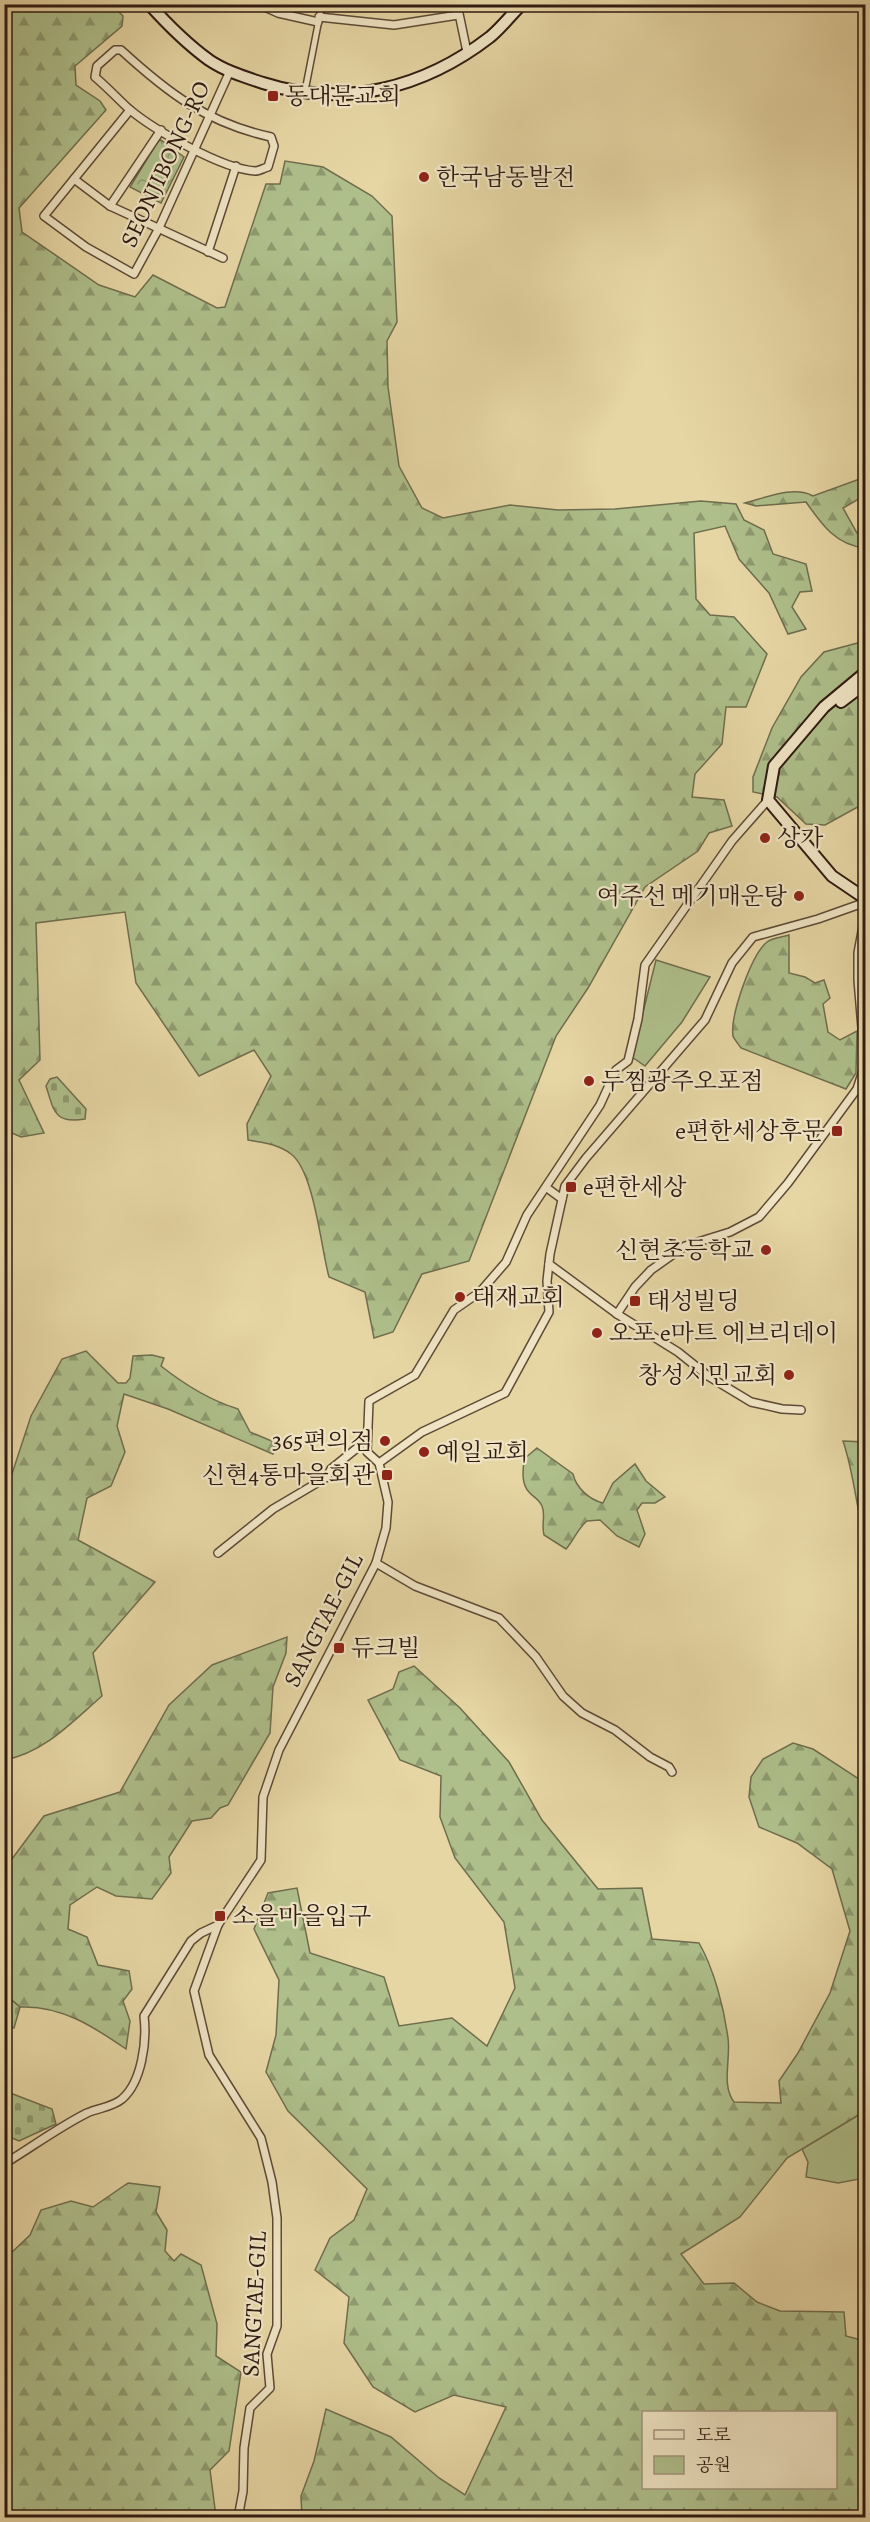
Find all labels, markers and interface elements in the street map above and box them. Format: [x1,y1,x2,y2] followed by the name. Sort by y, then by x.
[112,76,218,252] street label: SEONJIBONG-RO
[285,80,401,112] place label: 동대문교회
[266,89,280,103] marker: 동대문교회
[436,161,575,193] place label: 한국남동발전
[417,170,431,184] marker: 한국남동발전
[777,822,823,854] place label: 상가
[758,831,772,845] marker: 상가
[597,880,788,912] place label: 여주선 메기매운탕
[792,889,806,903] marker: 여주선 메기매운탕
[601,1065,763,1097] place label: 두찜광주오포점
[582,1074,596,1088] marker: 두찜광주오포점
[675,1115,825,1147] place label: e편한세상후문
[830,1124,844,1138] marker: e편한세상후문
[583,1171,687,1203] place label: e편한세상
[564,1180,578,1194] marker: e편한세상
[615,1234,754,1266] place label: 신현초등학교
[759,1243,773,1257] marker: 신현초등학교
[472,1281,565,1313] place label: 태재교회
[647,1285,740,1317] place label: 태성빌딩
[453,1290,467,1304] marker: 태재교회
[628,1294,642,1308] marker: 태성빌딩
[609,1317,838,1349] place label: 오포 e마트 에브리데이
[590,1326,604,1340] marker: 오포 e마트 에브리데이
[638,1359,777,1391] place label: 창성시민교회
[782,1368,796,1382] marker: 창성시민교회
[272,1425,373,1457] place label: 365편의점
[378,1434,392,1448] marker: 365편의점
[436,1436,529,1468] place label: 예일교회
[417,1445,431,1459] marker: 예일교회
[202,1459,375,1491] place label: 신현4통마을회관
[380,1468,394,1482] marker: 신현4통마을회관
[276,1547,371,1692] street label: SANGTAE-GIL
[351,1632,421,1664] place label: 듀크빌
[332,1641,346,1655] marker: 듀크빌
[232,1900,371,1932] place label: 소을마을입구
[213,1909,227,1923] marker: 소을마을입구
[234,2229,274,2378] street label: SANGTAE-GIL
[642,2411,837,2489] legend
[696,2423,731,2447] text: 도로
[696,2453,731,2477] text: 공원

